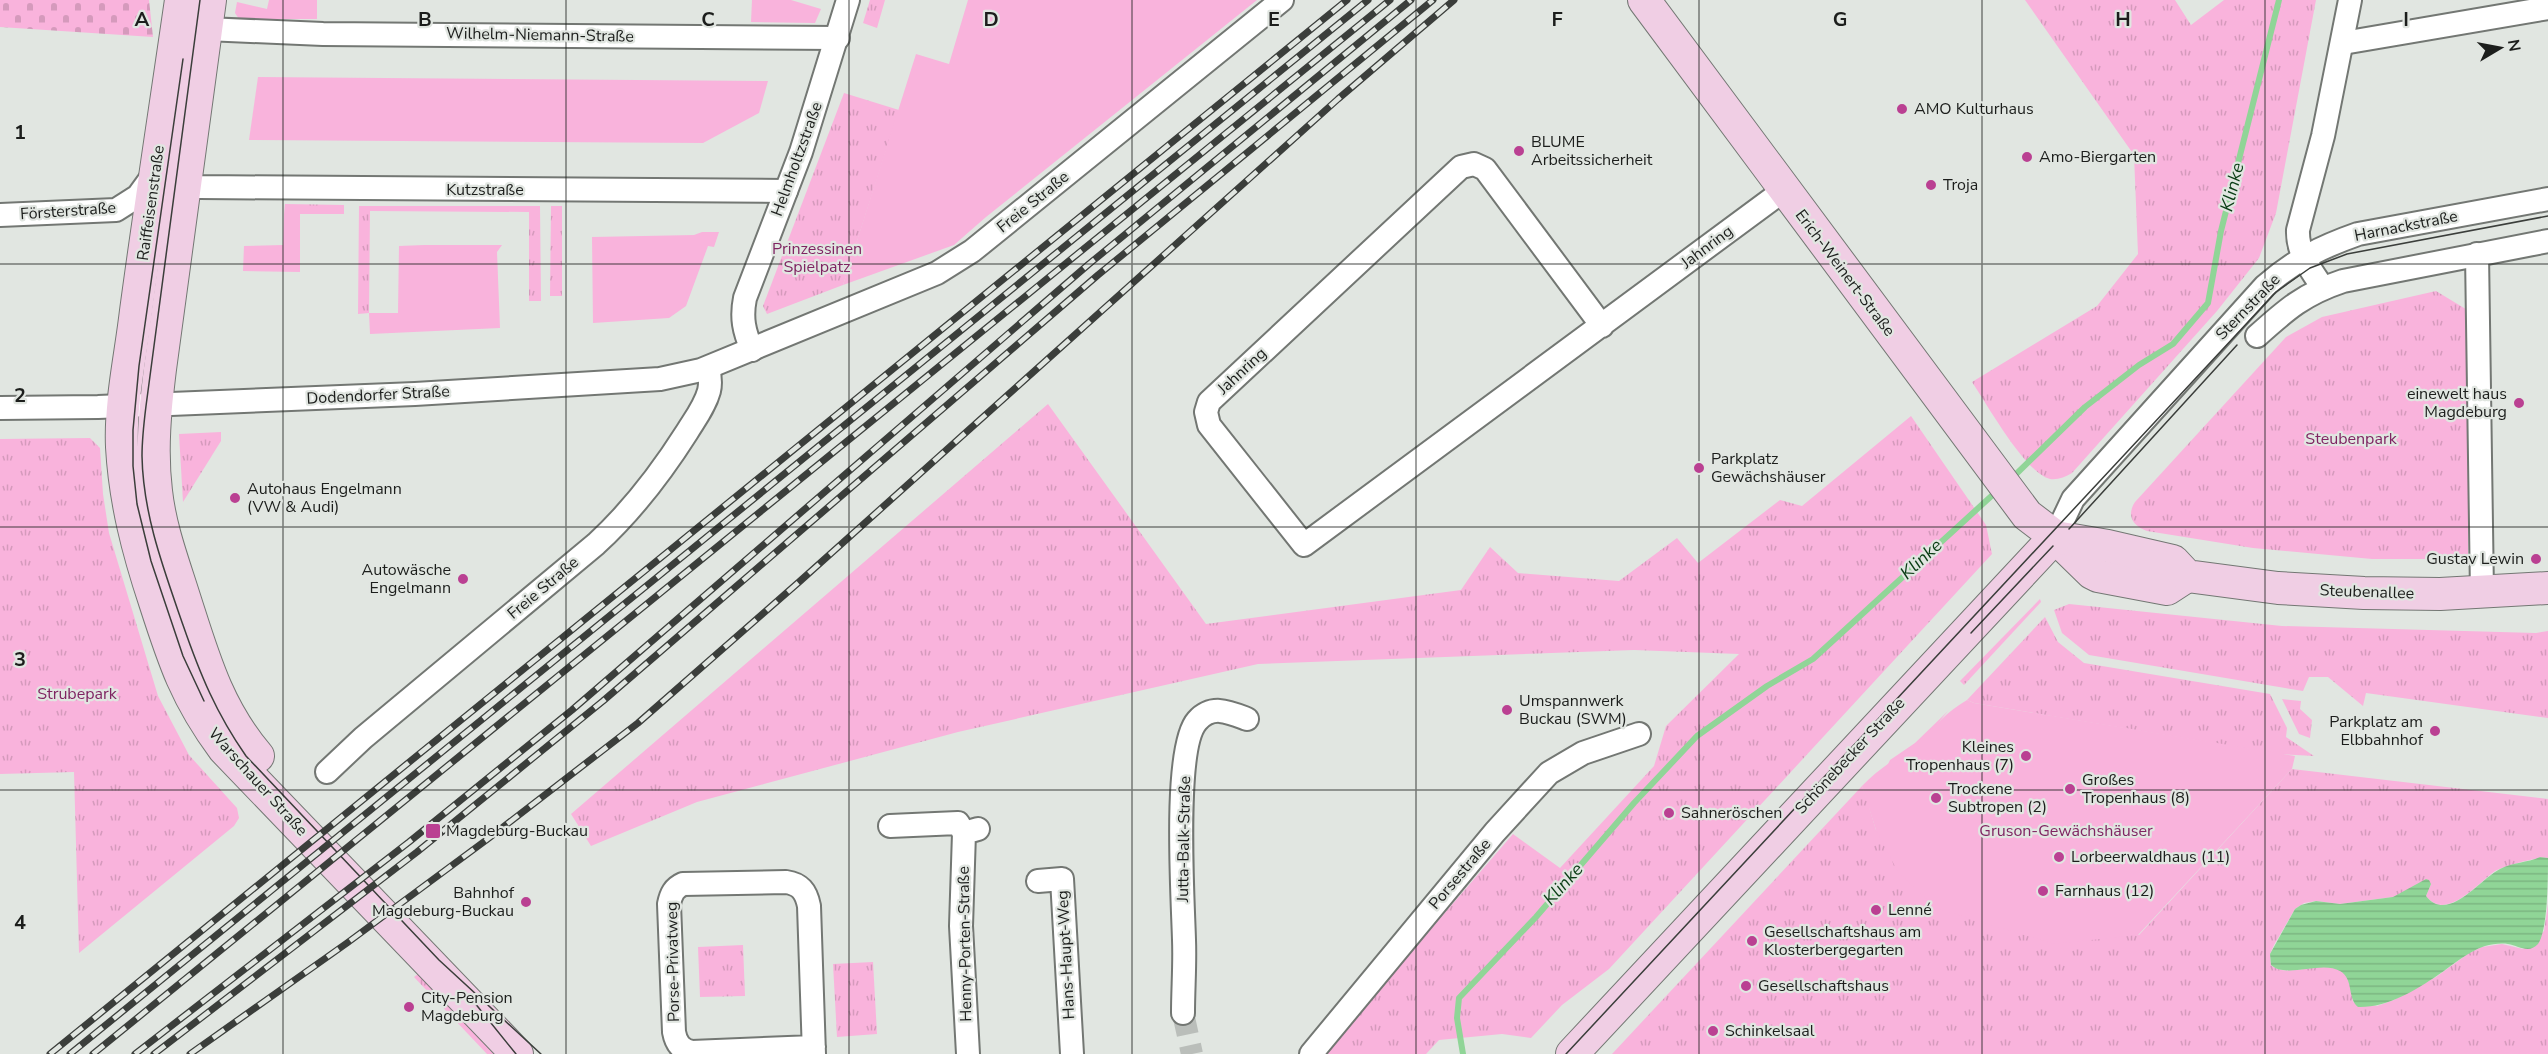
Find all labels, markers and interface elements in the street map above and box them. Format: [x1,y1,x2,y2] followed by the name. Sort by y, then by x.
[135,6,150,33] text: A
[418,6,432,33] text: B
[701,6,715,33] text: C
[983,6,999,33] text: D
[1268,6,1280,33] text: E
[1551,6,1563,33] text: F
[1833,6,1847,33] text: G
[2115,6,2131,33] text: H
[2403,6,2409,33] text: I
[2470,18,2530,78] north arrow
[446,22,634,48] street label: Wilhelm-Niemann-Straße
[2502,38,2526,53] text: N
[1914,98,2034,120] place label: AMO Kulturhaus
[766,99,828,219] street label: Helmholtzstraße
[1895,102,1909,116] marker: AMO Kulturhaus
[14,119,26,146] text: 1
[1531,131,1653,171] place label: BLUME Arbeitssicherheit
[132,144,170,262] street label: Raiffeisenstraße
[1512,144,1526,158] marker: BLUME Arbeitssicherheit
[2039,146,2156,168] place label: Amo-Biergarten
[2020,150,2034,164] marker: Amo-Biergarten
[2214,160,2250,214] water label: Klinke
[992,166,1074,238] street label: Freie Straße
[1943,174,1978,196] place label: Troja
[1924,178,1938,192] marker: Troja
[446,179,524,201] street label: Kutzstraße
[19,197,117,225] street label: Försterstraße
[1790,205,1900,341] street label: Erich-Weinert-Straße
[2352,205,2460,247] street label: Harnackstraße
[1676,220,1737,274] street label: Jahnring
[772,238,862,278] park label: Prinzessinen Spielpatz
[2211,269,2285,345] street label: Sternstraße
[1212,343,1271,400] street label: Jahnring
[306,380,450,410] street label: Dodendorfer Straße
[14,382,26,409] text: 2
[2407,383,2507,423] place label: einewelt haus Magdeburg
[2512,396,2526,410] marker: einewelt haus Magdeburg
[2305,428,2398,450] park label: Steubenpark
[1711,448,1826,488] place label: Parkplatz Gewächshäuser
[1692,461,1706,475] marker: Parkplatz Gewächshäuser
[247,478,402,518] place label: Autohaus Engelmann (VW & Audi)
[228,491,242,505] marker: Autohaus Engelmann (VW & Audi)
[1895,533,1948,585] water label: Klinke
[2426,548,2524,570] place label: Gustav Lewin
[503,552,583,624] street label: Freie Straße
[2529,552,2543,566] marker: Gustav Lewin
[362,559,451,599] place label: Autowäsche Engelmann
[456,572,470,586] marker: Autowäsche Engelmann
[2319,579,2415,605] street label: Steubenallee
[14,646,26,673] text: 3
[37,683,118,705] park label: Strubepark
[1519,690,1627,730] place label: Umspannwerk Buckau (SWM)
[1790,693,1910,819] street label: Schönebecker Straße
[1500,703,1514,717] marker: Umspannwerk Buckau (SWM)
[2329,711,2424,751] place label: Parkplatz am Elbbahnhof
[203,723,313,841] street label: Warschauer Straße
[2428,724,2442,738] marker: Parkplatz am Elbbahnhof
[1906,736,2014,776] place label: Kleines Tropenhaus (7)
[2019,749,2033,763] marker: Kleines Tropenhaus (7)
[2082,769,2190,809] place label: Großes Tropenhaus (8)
[1172,776,1196,903] street label: Jutta-Balk-Straße
[1948,778,2047,818] place label: Trockene Subtropen (2)
[2063,782,2077,796] marker: Großes Tropenhaus (8)
[1929,791,1943,805] marker: Trockene Subtropen (2)
[1681,802,1782,824] place label: Sahneröschen
[1662,806,1676,820] marker: Sahneröschen
[446,820,588,842] place label: Magdeburg-Buckau
[1979,820,2153,842] park label: Gruson-Gewächshäuser
[424,822,442,840] marker: Magdeburg-Buckau
[1424,834,1496,914] street label: Porsestraße
[2071,846,2230,868] place label: Lorbeerwaldhaus (11)
[2052,850,2066,864] marker: Lorbeerwaldhaus (11)
[1538,857,1589,910] water label: Klinke
[953,866,977,1022] street label: Henny-Porten-Straße
[2055,880,2154,902] place label: Farnhaus (12)
[372,882,515,922] place label: Bahnhof Magdeburg-Buckau
[2036,884,2050,898] marker: Farnhaus (12)
[1052,890,1080,1020] street label: Hans-Haupt-Weg
[519,895,533,909] marker: Bahnhof Magdeburg-Buckau
[1888,899,1932,921] place label: Lenné
[661,902,685,1022] street label: Porse-Privatweg
[1869,903,1883,917] marker: Lenné
[14,909,26,936] text: 4
[1764,921,1921,961] place label: Gesellschaftshaus am Klosterbergegarten
[1745,934,1759,948] marker: Gesellschaftshaus am Klosterbergegarten
[1758,975,1889,997] place label: Gesellschaftshaus
[1739,979,1753,993] marker: Gesellschaftshaus
[421,987,513,1027] place label: City-Pension Magdeburg
[402,1000,416,1014] marker: City-Pension Magdeburg
[1725,1020,1815,1042] place label: Schinkelsaal
[1706,1024,1720,1038] marker: Schinkelsaal

